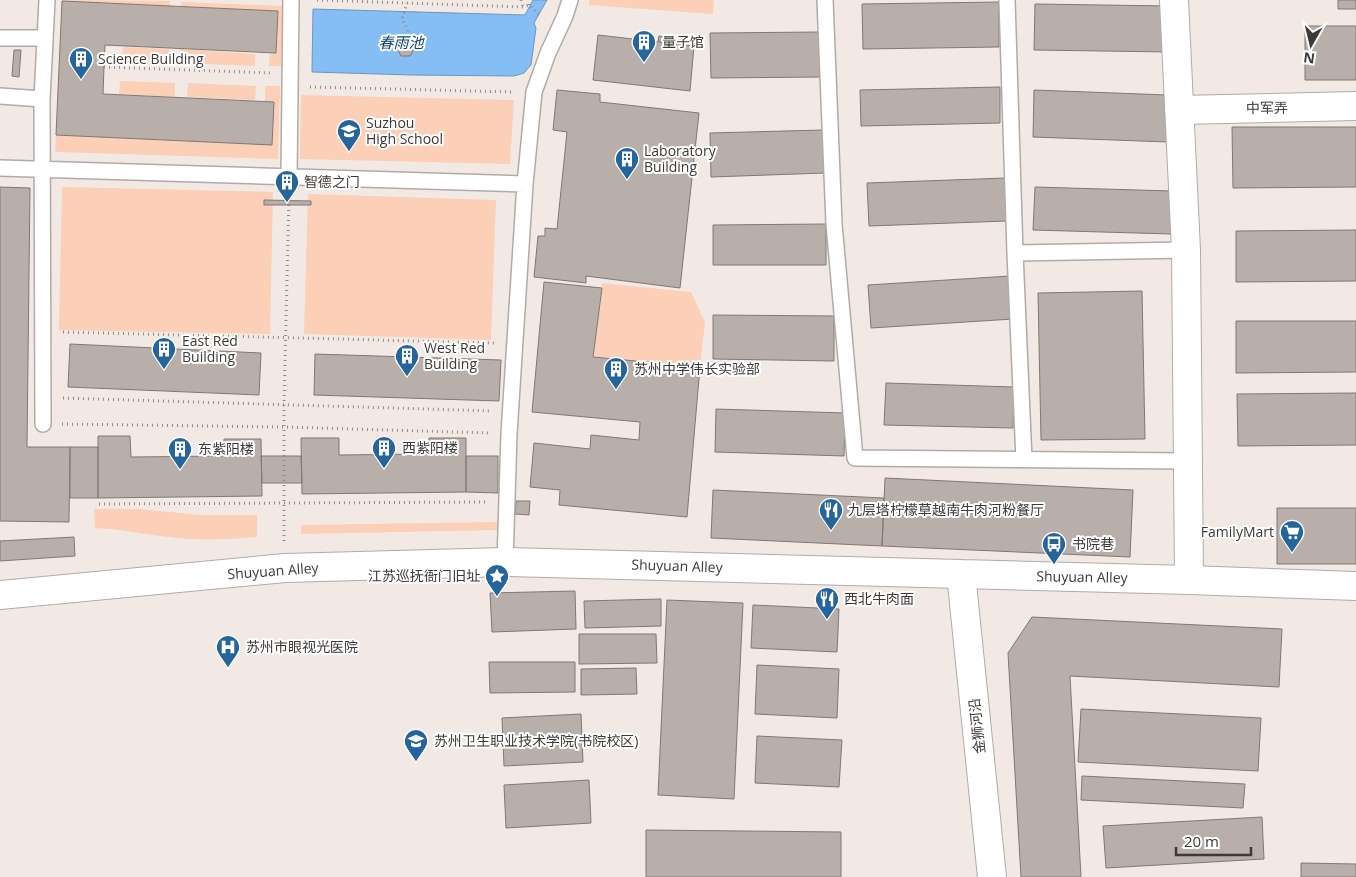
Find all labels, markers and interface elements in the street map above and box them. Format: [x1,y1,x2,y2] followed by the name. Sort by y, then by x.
[1286,20,1336,70] north arrow
[631,29,657,63] building icon: 量子馆
[378,32,425,52] water label: 春雨池
[662,32,704,51] place label: 量子馆
[68,46,94,80] building icon: Science Building
[1302,48,1316,69] text: N
[98,49,204,68] place label: Science Building
[1246,98,1288,117] street label: 中军弄
[366,113,443,148] place label: Suzhou High School
[336,118,362,152] school or university icon: Suzhou High School
[644,141,717,176] place label: Laboratory Building
[614,146,640,180] building icon: Laboratory Building
[274,169,300,203] building icon: 智德之门
[304,172,360,191] place label: 智德之门
[182,331,238,366] place label: East Red Building
[151,336,177,370] building icon: East Red Building
[424,338,485,373] place label: West Red Building
[394,343,420,377] building icon: West Red Building
[603,356,629,390] building icon: 苏州中学伟长实验部
[634,359,760,378] place label: 苏州中学伟长实验部
[371,435,397,469] building icon: 西紫阳楼
[167,436,193,470] building icon: 东紫阳楼
[402,438,458,457] place label: 西紫阳楼
[198,439,254,458] place label: 东紫阳楼
[818,497,844,531] restaurant icon: 九层塔柠檬草越南牛肉河粉餐厅
[848,500,1044,519] place label: 九层塔柠檬草越南牛肉河粉餐厅
[1279,519,1305,553] supermarket icon: FamilyMart
[1201,522,1274,541] place label: FamilyMart
[1041,531,1067,565] bus stop icon: 书院巷
[1072,534,1114,553] place label: 书院巷
[631,554,724,577] street label: Shuyuan Alley
[227,558,320,583] street label: Shuyuan Alley
[484,563,510,597] place icon: 江苏巡抚衙门旧址
[368,566,480,585] place label: 江苏巡抚衙门旧址
[1036,566,1129,587] street label: Shuyuan Alley
[814,586,840,620] restaurant icon: 西北牛肉面
[844,589,914,608] place label: 西北牛肉面
[215,634,241,668] hospital icon: 苏州市眼视光医院
[246,637,358,656] place label: 苏州市眼视光医院
[964,697,989,755] street label: 金狮河沿
[403,728,429,762] school or university icon: 苏州卫生职业技术学院(书院校区)
[434,731,638,750] place label: 苏州卫生职业技术学院(书院校区)
[1176,824,1251,856] scale bar
[1184,831,1219,851] text: 20 m

